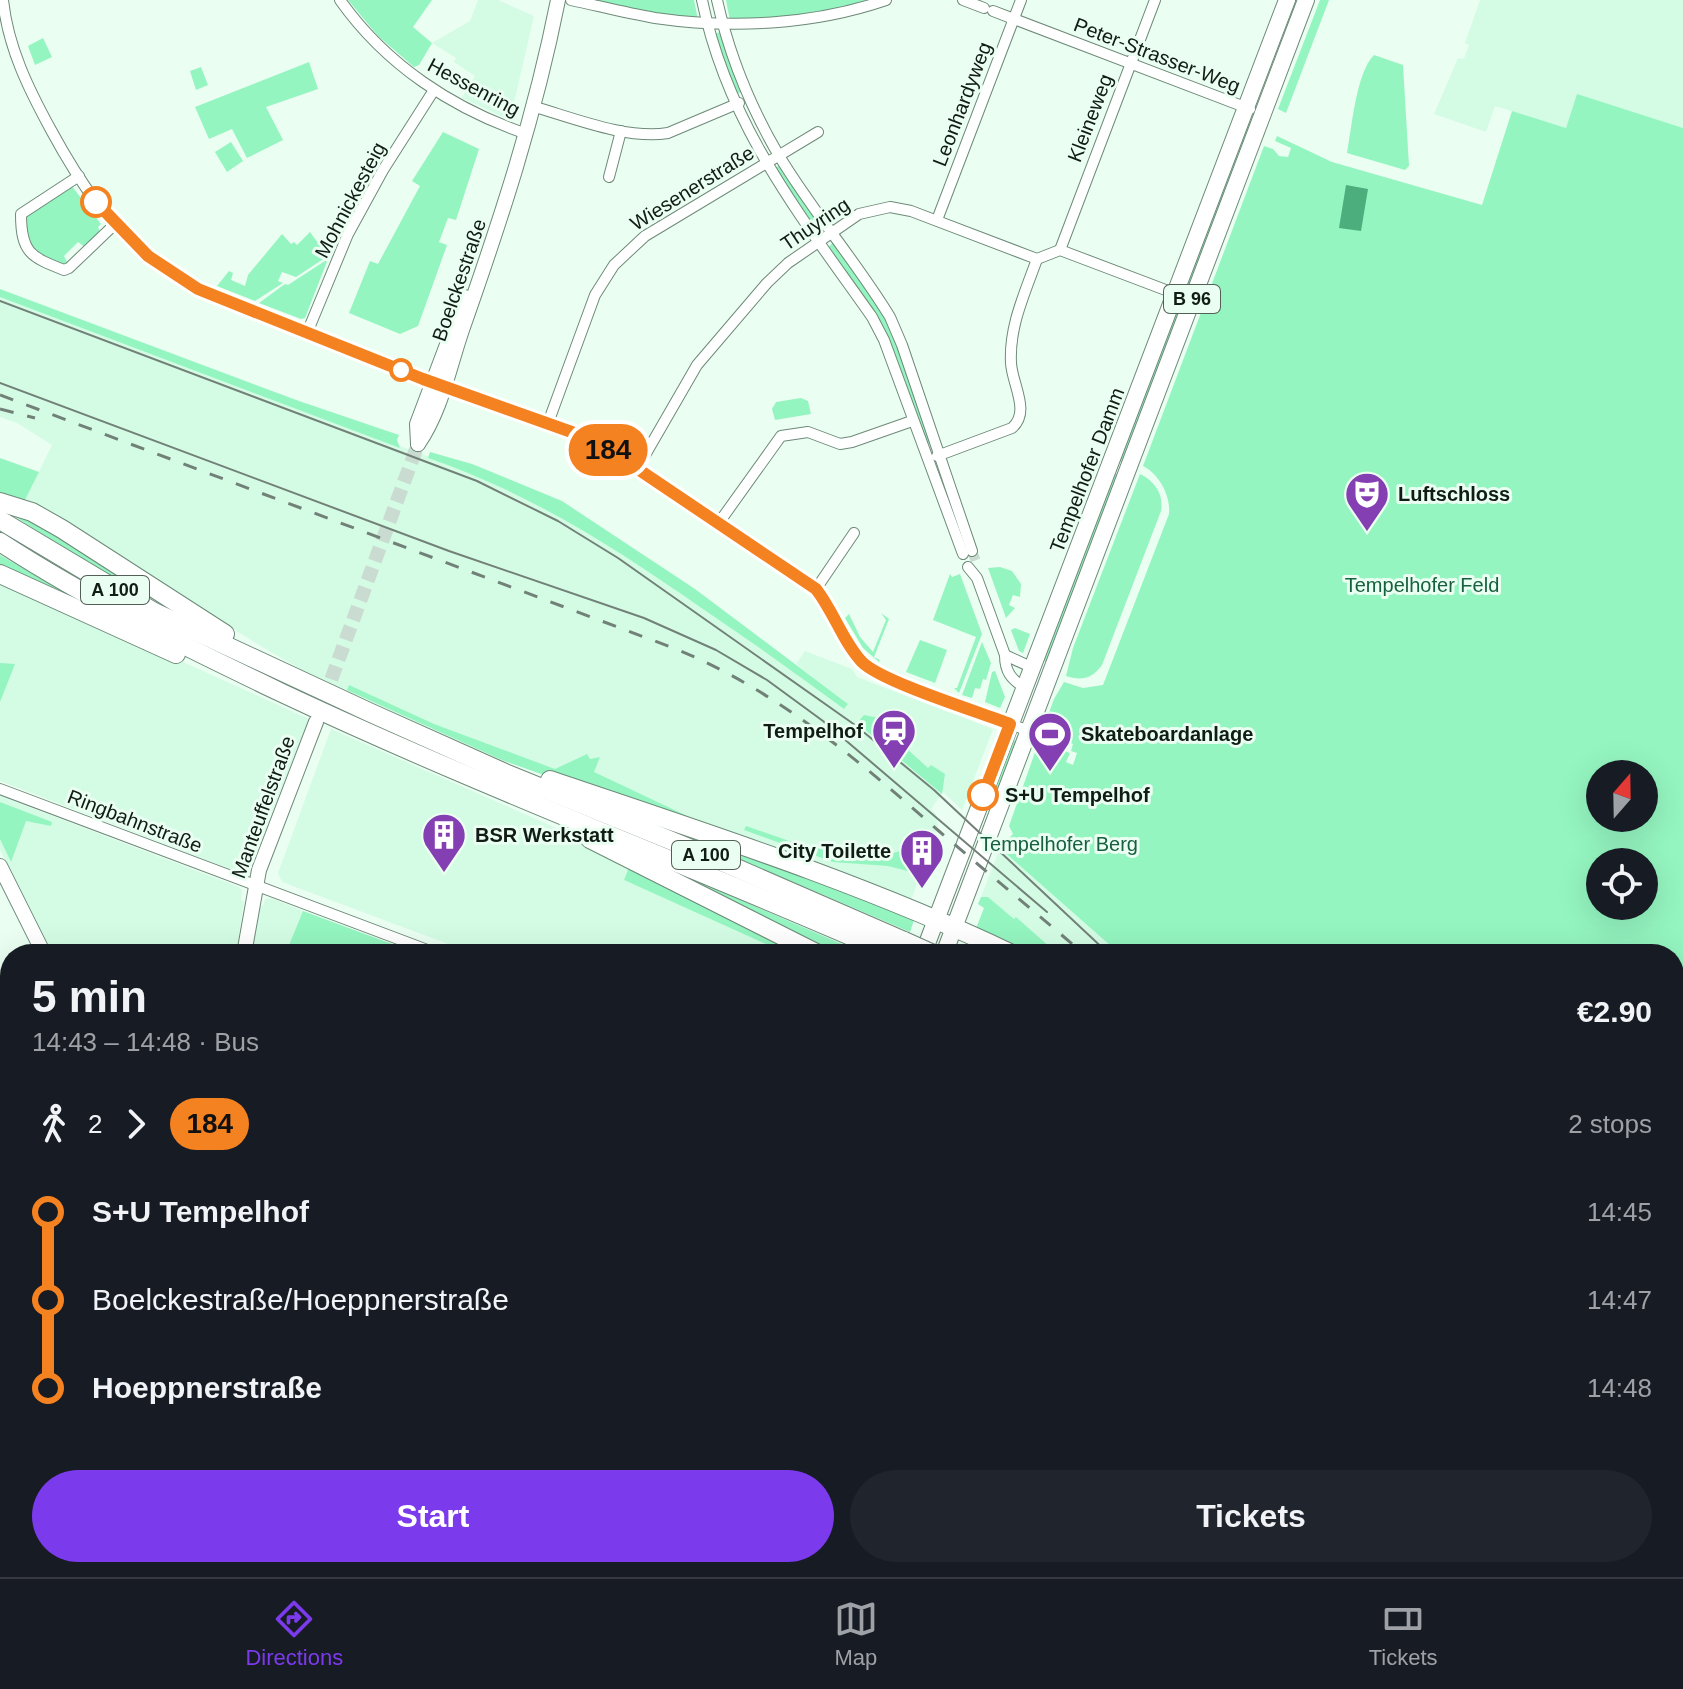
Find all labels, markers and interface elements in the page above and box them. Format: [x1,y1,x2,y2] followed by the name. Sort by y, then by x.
[1071,13,1243,97] street label: Peter-Strasser-Weg
[928,39,996,169] street label: Leonhardyweg
[424,54,524,120] street label: Hessenring
[1063,71,1117,165] street label: Kleineweg
[310,138,390,262] street label: Mohnickesteig
[626,141,758,235] street label: Wiesenerstraße
[81,187,111,217] unlabelled marker
[777,193,853,255] street label: Thuyring
[428,216,490,344] street label: Boelckestraße
[1164,285,1220,313] road number: B 96
[390,359,412,381] unlabelled marker
[1045,385,1129,555] street label: Tempelhofer Damm
[562,424,654,476] line badge: 184
[585,434,631,465] text: 184
[1343,470,1391,533] theatre icon: Luftschloss
[1398,483,1510,505] place label: Luftschloss
[1345,574,1499,596] park label: Tempelhofer Feld
[81,576,149,604] road number: A 100
[870,707,918,770] station icon: Tempelhof
[1026,710,1074,773] sports icon: Skateboardanlage
[763,720,863,742] place label: Tempelhof
[1081,723,1253,745] place label: Skateboardanlage
[227,733,299,881] street label: Manteuffelstraße
[1586,760,1658,832] north arrow
[1586,760,1658,920] map controls
[968,780,998,810] marker: S+U Tempelhof
[1005,784,1150,806] place label: S+U Tempelhof
[65,785,205,857] street label: Ringbahnstraße
[420,811,468,874] building icon: BSR Werkstatt
[475,824,614,846] place label: BSR Werkstatt
[898,827,946,890] building icon: City Toilette
[980,833,1138,855] park label: Tempelhofer Berg
[778,840,891,862] place label: City Toilette
[672,841,740,869] road number: A 100
[1586,848,1658,920] button: locate
[32,972,147,1021] text: 5 min
[1577,995,1652,1028] text: €2.90
[32,1027,259,1057] text: 14:43 – 14:48 · Bus
[32,1102,76,1146] icon: walk
[114,1102,158,1146] icon: forward
[186,1108,233,1139] text: 184
[88,1109,102,1139] text: 2
[1568,1109,1652,1139] text: 2 stops
[92,1195,309,1228] text: S+U Tempelhof
[1587,1197,1652,1227] text: 14:45
[92,1283,509,1316] text: Boelckestraße/Hoeppnerstraße
[1587,1285,1652,1315] text: 14:47
[92,1371,322,1404] text: Hoeppnerstraße
[1587,1373,1652,1403] text: 14:48
[32,1470,834,1562] button: Start
[850,1470,1652,1562] button: Tickets
[245,1597,343,1671] tab: Directions
[834,1597,878,1671] tab: Map
[1369,1597,1438,1671] tab: Tickets

